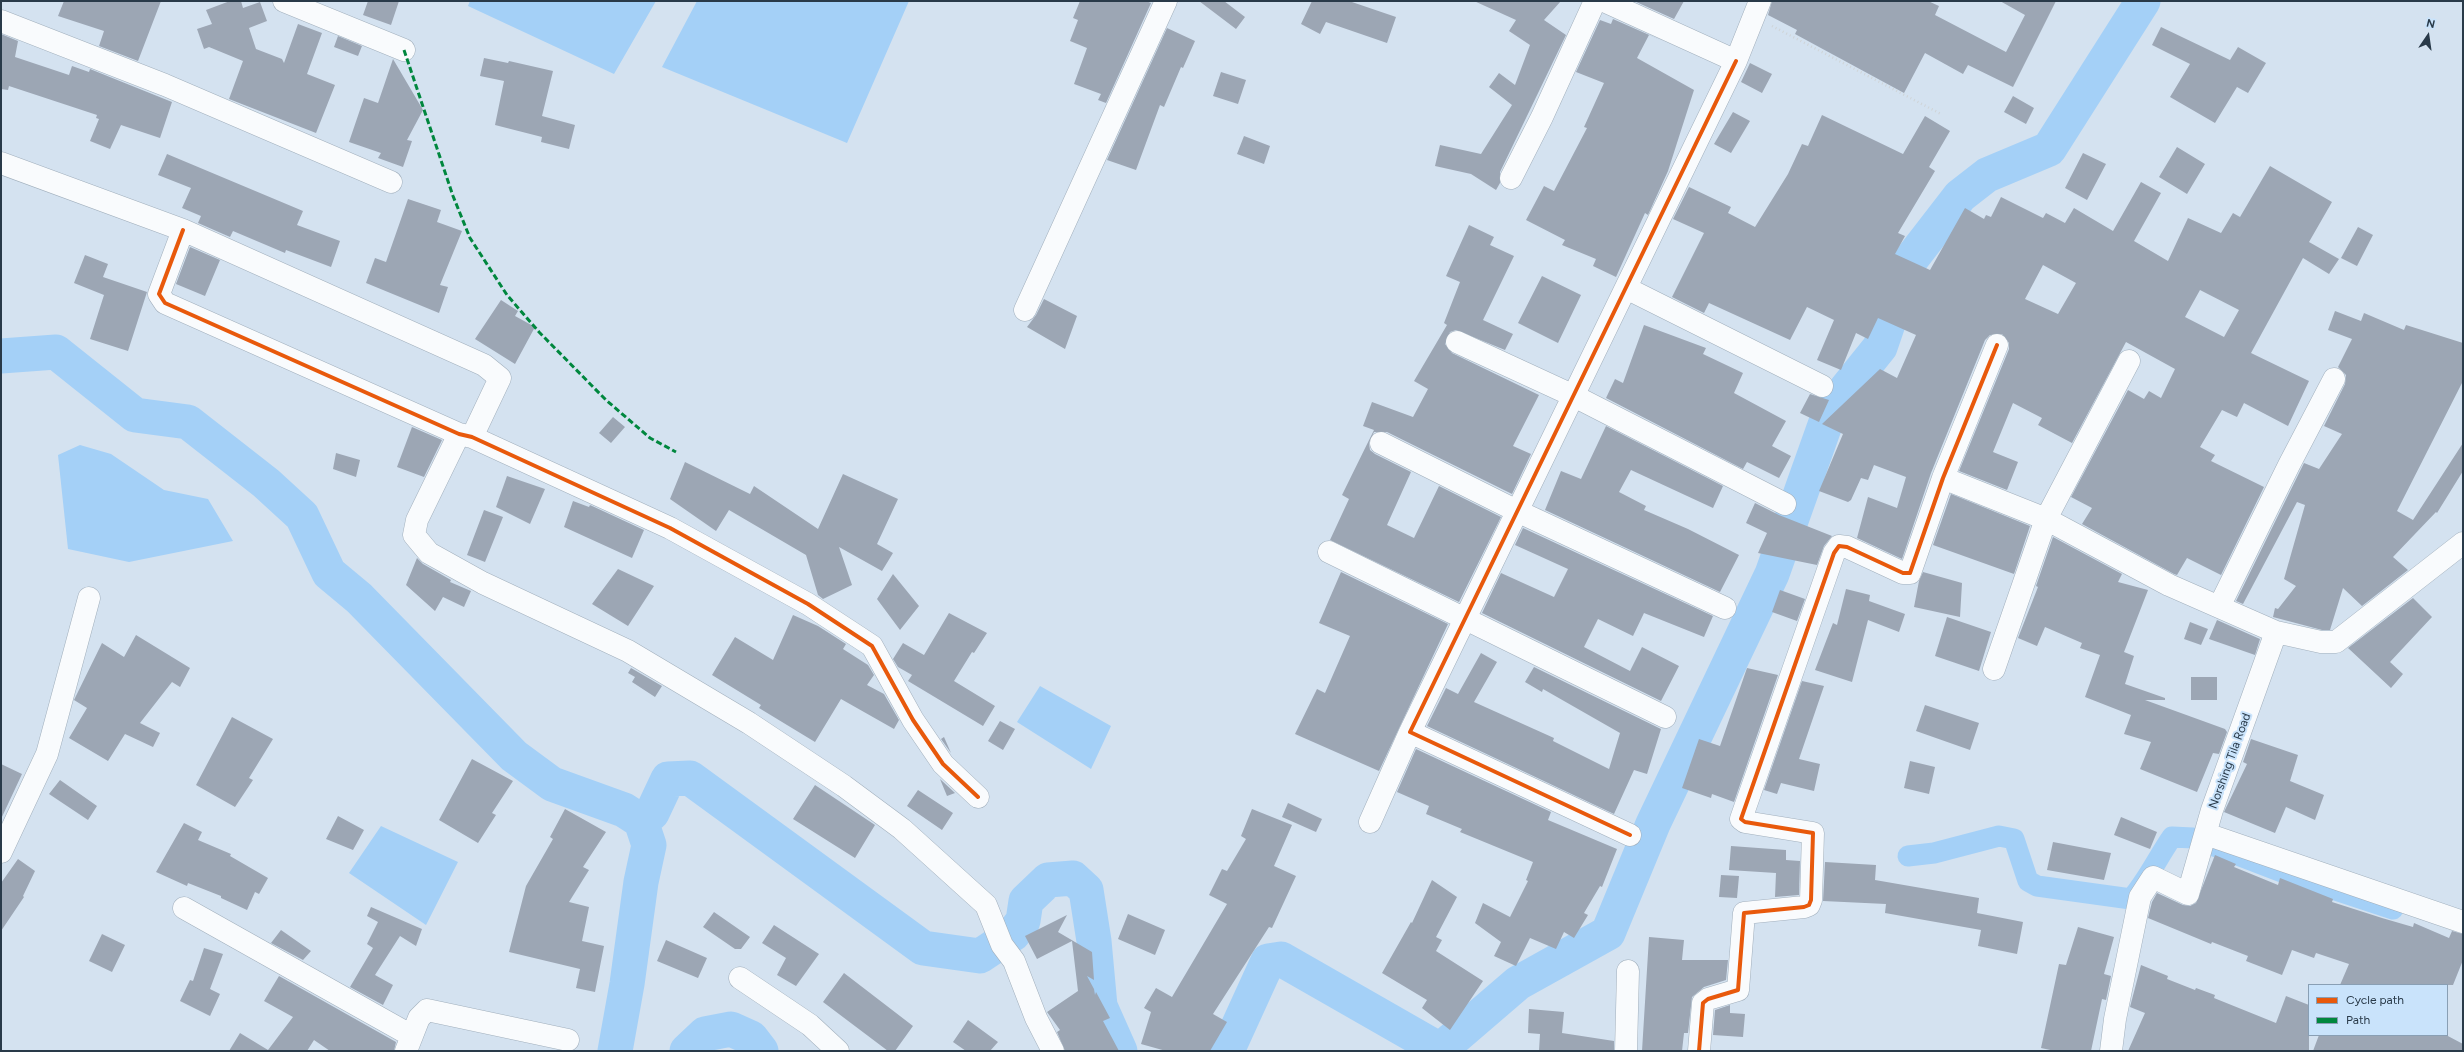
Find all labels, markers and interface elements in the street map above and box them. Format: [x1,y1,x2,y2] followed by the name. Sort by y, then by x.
[2408,16,2448,56] north arrow
[2425,17,2436,31] text: N
[2206,711,2254,811] street label: Norshing Tila Road
[2308,984,2448,1036] legend
[2346,993,2404,1007] text: Cycle path
[2346,1013,2370,1027] text: Path

